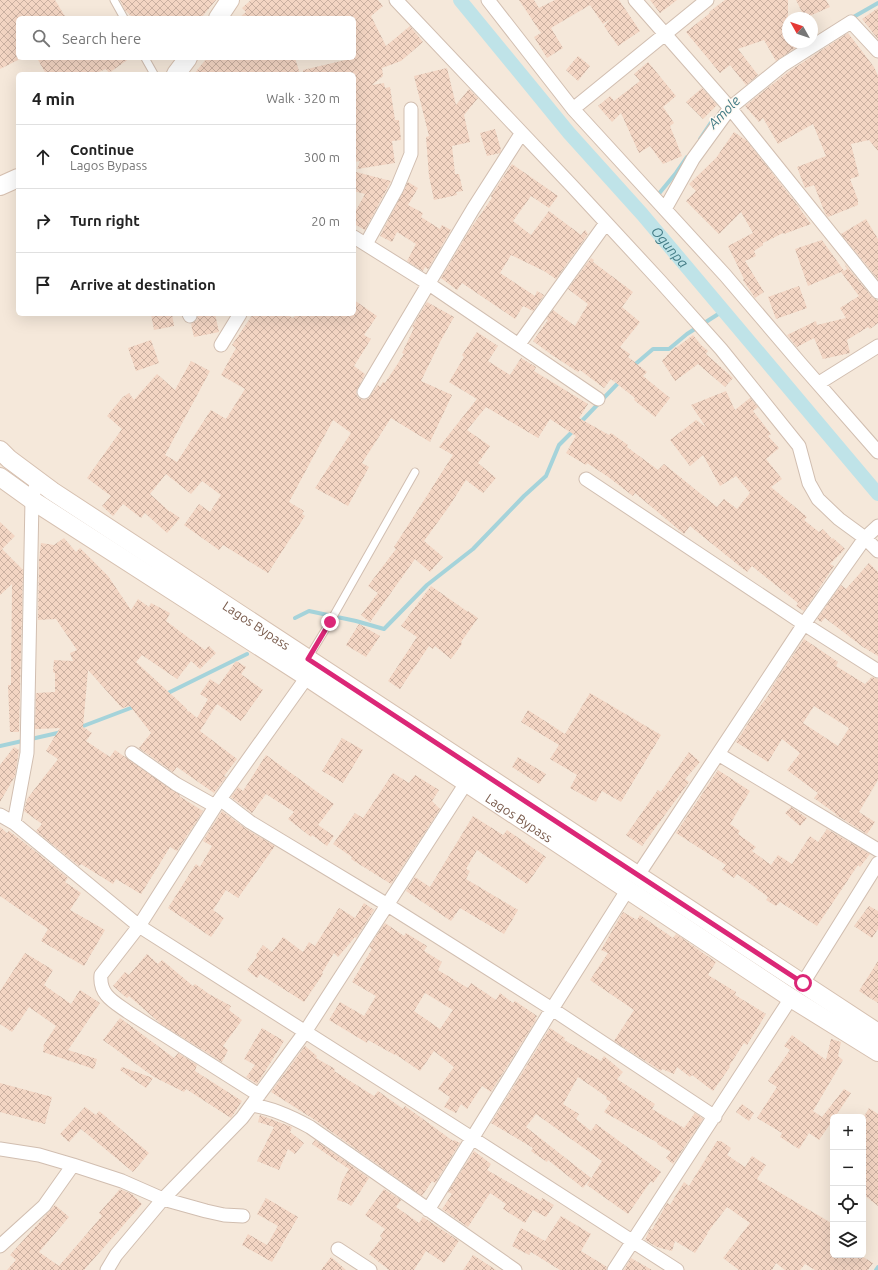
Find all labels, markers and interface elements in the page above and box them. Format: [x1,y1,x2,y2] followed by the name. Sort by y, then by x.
[782,12,818,48] north arrow
[16,16,356,60] search box
[30,27,52,49] icon: search
[62,30,141,47] text: Search here
[32,89,75,108] text: 4 min
[266,91,340,105] text: Walk · 320 m
[704,92,743,132] water label: Amole
[70,141,134,158] text: Continue
[32,146,54,168] icon: ahead
[304,150,340,164] text: 300 m
[70,158,147,172] text: Lagos Bypass
[32,210,54,232] icon: right
[70,212,140,229] text: Turn right
[311,214,340,228] text: 20 m
[648,223,692,271] water label: Ogunpa
[32,274,54,296] icon: arrive
[70,276,216,293] text: Arrive at destination
[220,598,293,652] street label: Lagos Bypass
[321,613,339,631] route end
[483,791,555,845] street label: Lagos Bypass
[794,974,812,992] route start
[830,1114,866,1258] map controls
[830,1114,866,1150] button: +
[830,1150,866,1186] button: −
[830,1186,866,1222] button: locate
[830,1222,866,1258] button: layers

